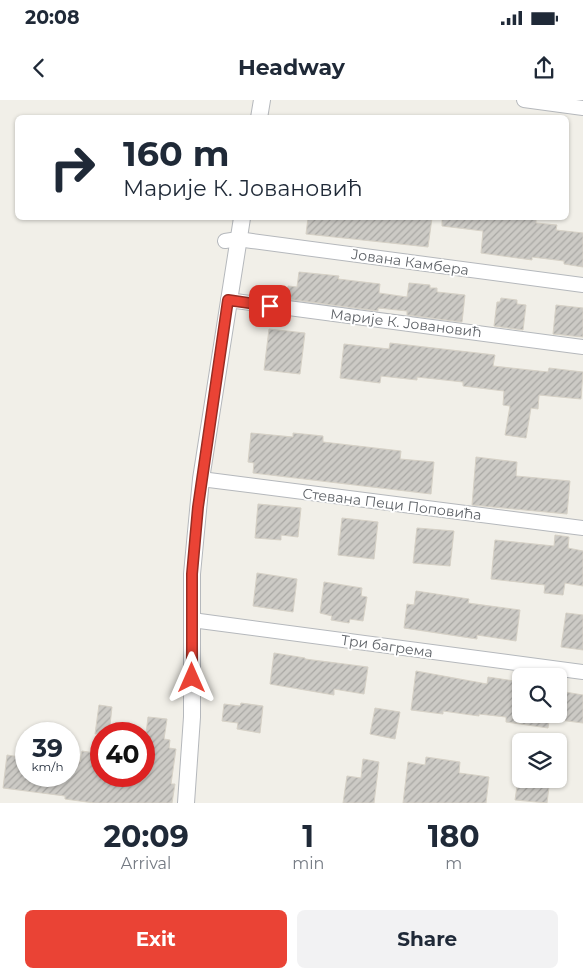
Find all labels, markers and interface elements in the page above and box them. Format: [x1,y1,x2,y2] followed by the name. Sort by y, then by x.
[25,6,80,29] text: 20:08
[25,54,53,82] icon: back
[238,54,345,81] text: Headway
[530,54,558,82] icon: share
[123,132,229,175] text: 160 m
[40,135,105,200] icon: right
[123,175,362,202] text: Марије К. Јовановић
[350,245,470,279] street label: Јована Камбера
[249,285,291,327] pin
[256,292,284,320] icon: arrive
[329,305,483,341] street label: Марије К. Јовановић
[301,484,483,524] street label: Стевана Пеци Поповића
[340,631,434,661] street label: Три багрема
[165,651,217,703] position arrow
[512,668,567,788] map controls
[512,668,567,723] button: search
[90,722,155,787] speed limit sign: 40
[32,733,63,763] text: 39
[512,733,567,788] button: layers
[31,759,64,774] text: km/h
[103,818,189,855] text: 20:09
[302,818,314,855] text: 1
[428,818,480,855] text: 180
[121,854,171,873] text: Arrival
[292,854,324,873] text: min
[445,854,462,873] text: m
[25,910,287,968] button: Exit
[297,910,558,968] button: Share

